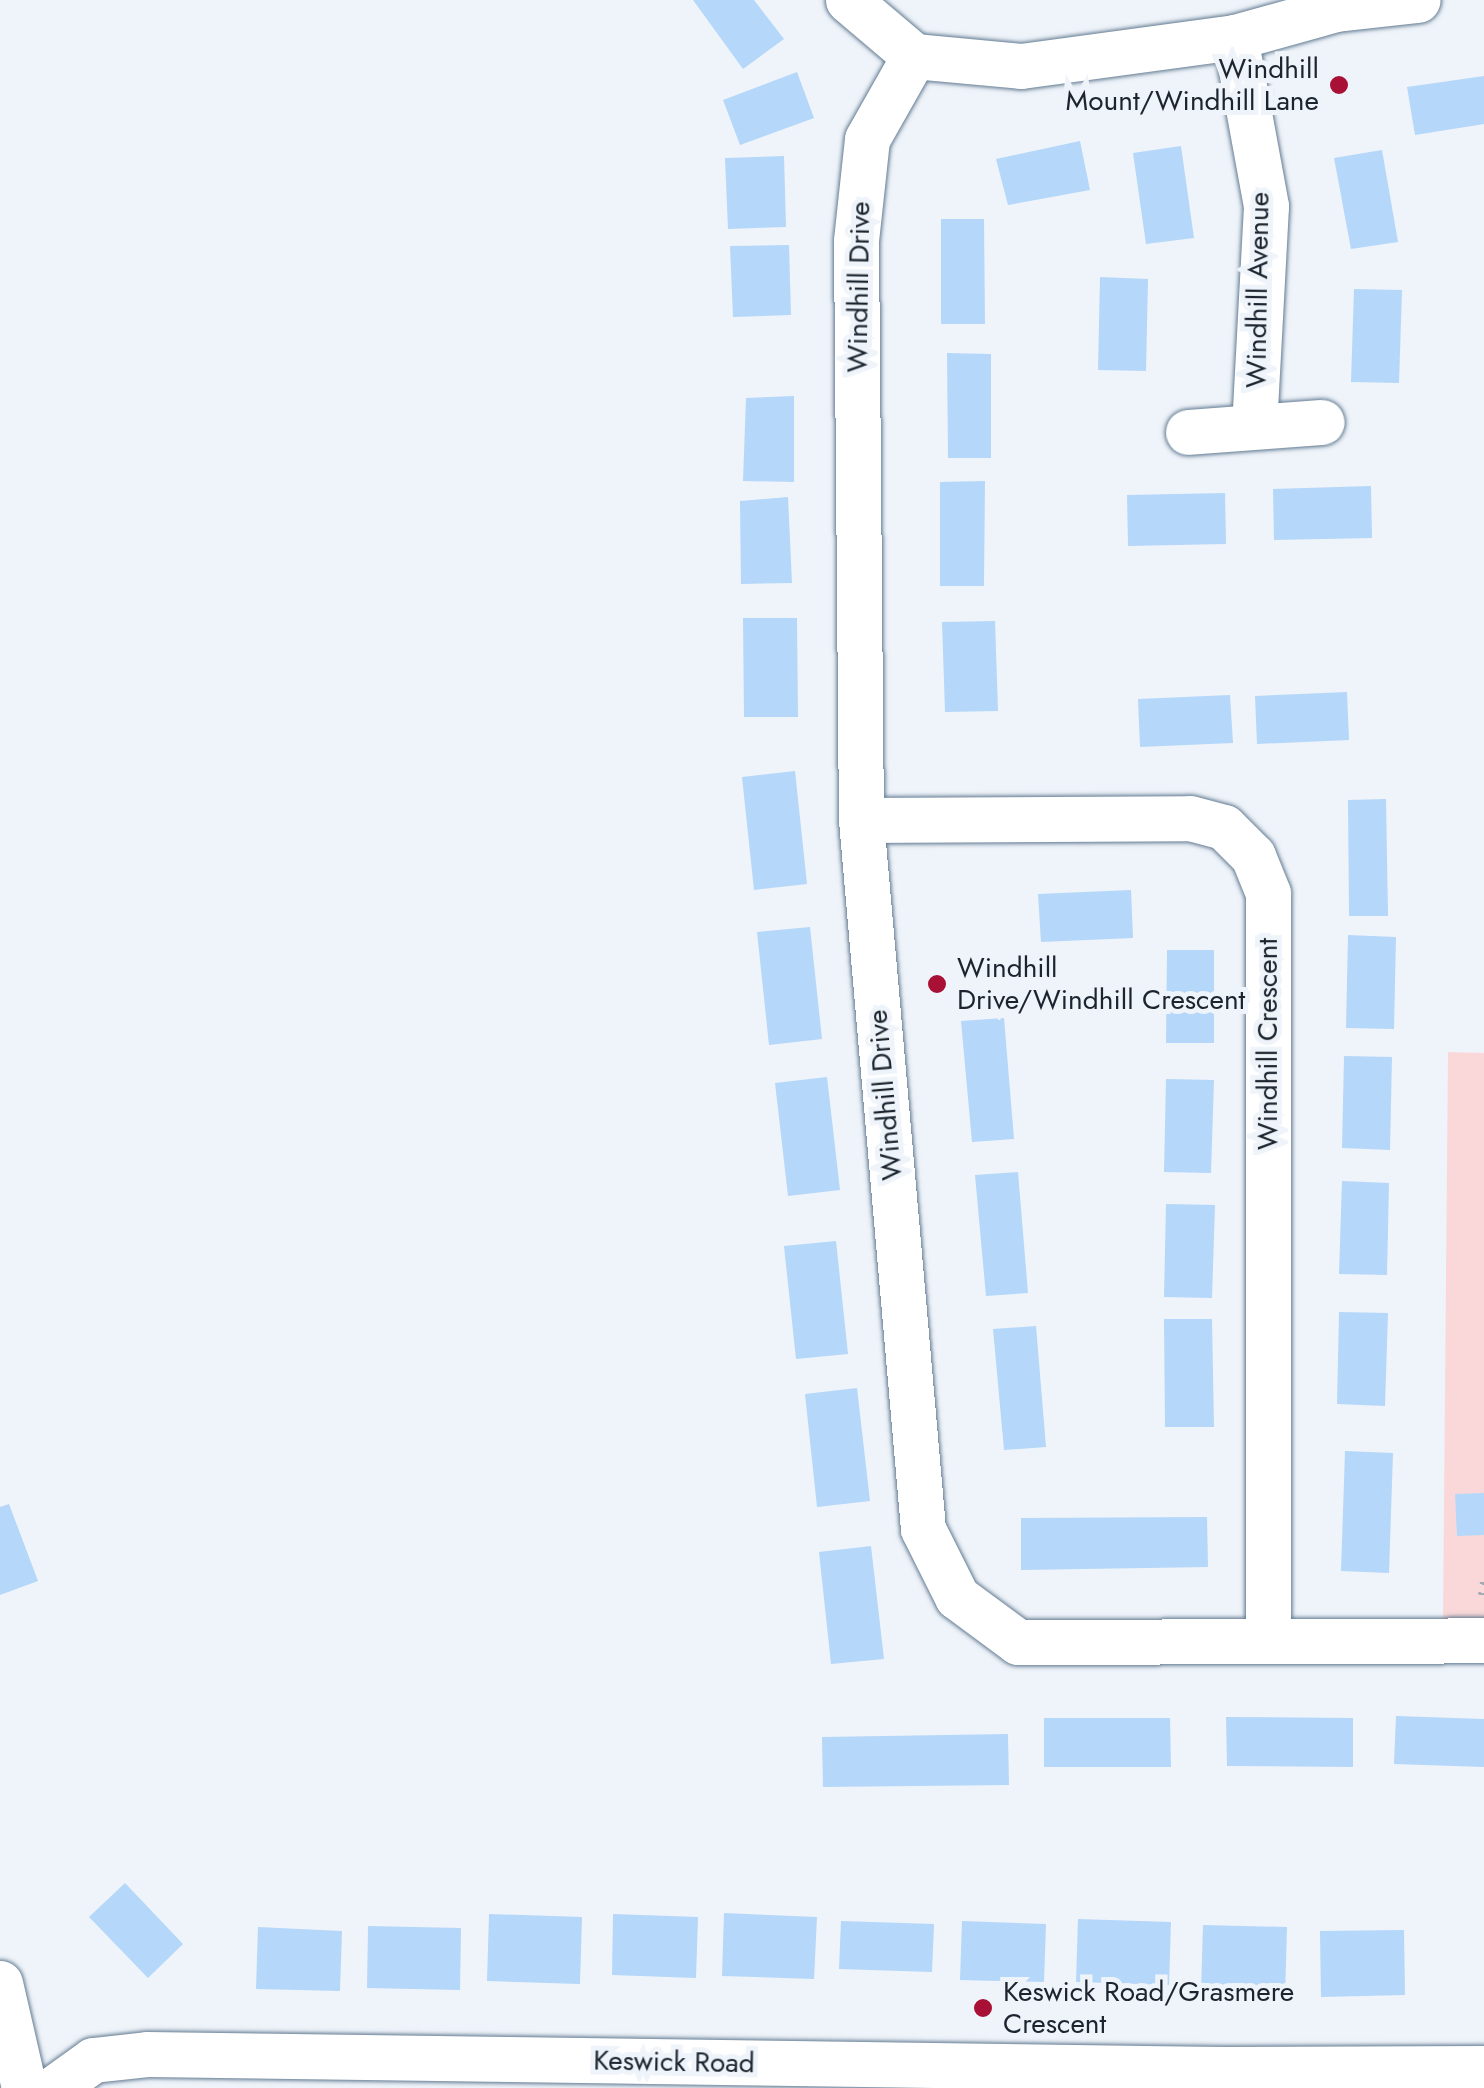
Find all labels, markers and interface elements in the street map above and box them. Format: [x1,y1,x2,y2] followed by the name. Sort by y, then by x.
[1066,52,1319,118] place label: Windhill Mount/Windhill Lane
[1328,74,1350,96] marker: Windhill Mount/Windhill Lane
[1239,192,1277,388] street label: Windhill Avenue
[841,201,877,373] street label: Windhill Drive
[1251,938,1285,1150] street label: Windhill Crescent
[957,951,1245,1017] place label: Windhill Drive/Windhill Crescent
[926,973,948,995] marker: Windhill Drive/Windhill Crescent
[861,1008,909,1182] street label: Windhill Drive
[1003,1975,1294,2041] place label: Keswick Road/Grasmere Crescent
[972,1997,994,2019] marker: Keswick Road/Grasmere Crescent
[593,2044,755,2080] street label: Keswick Road

